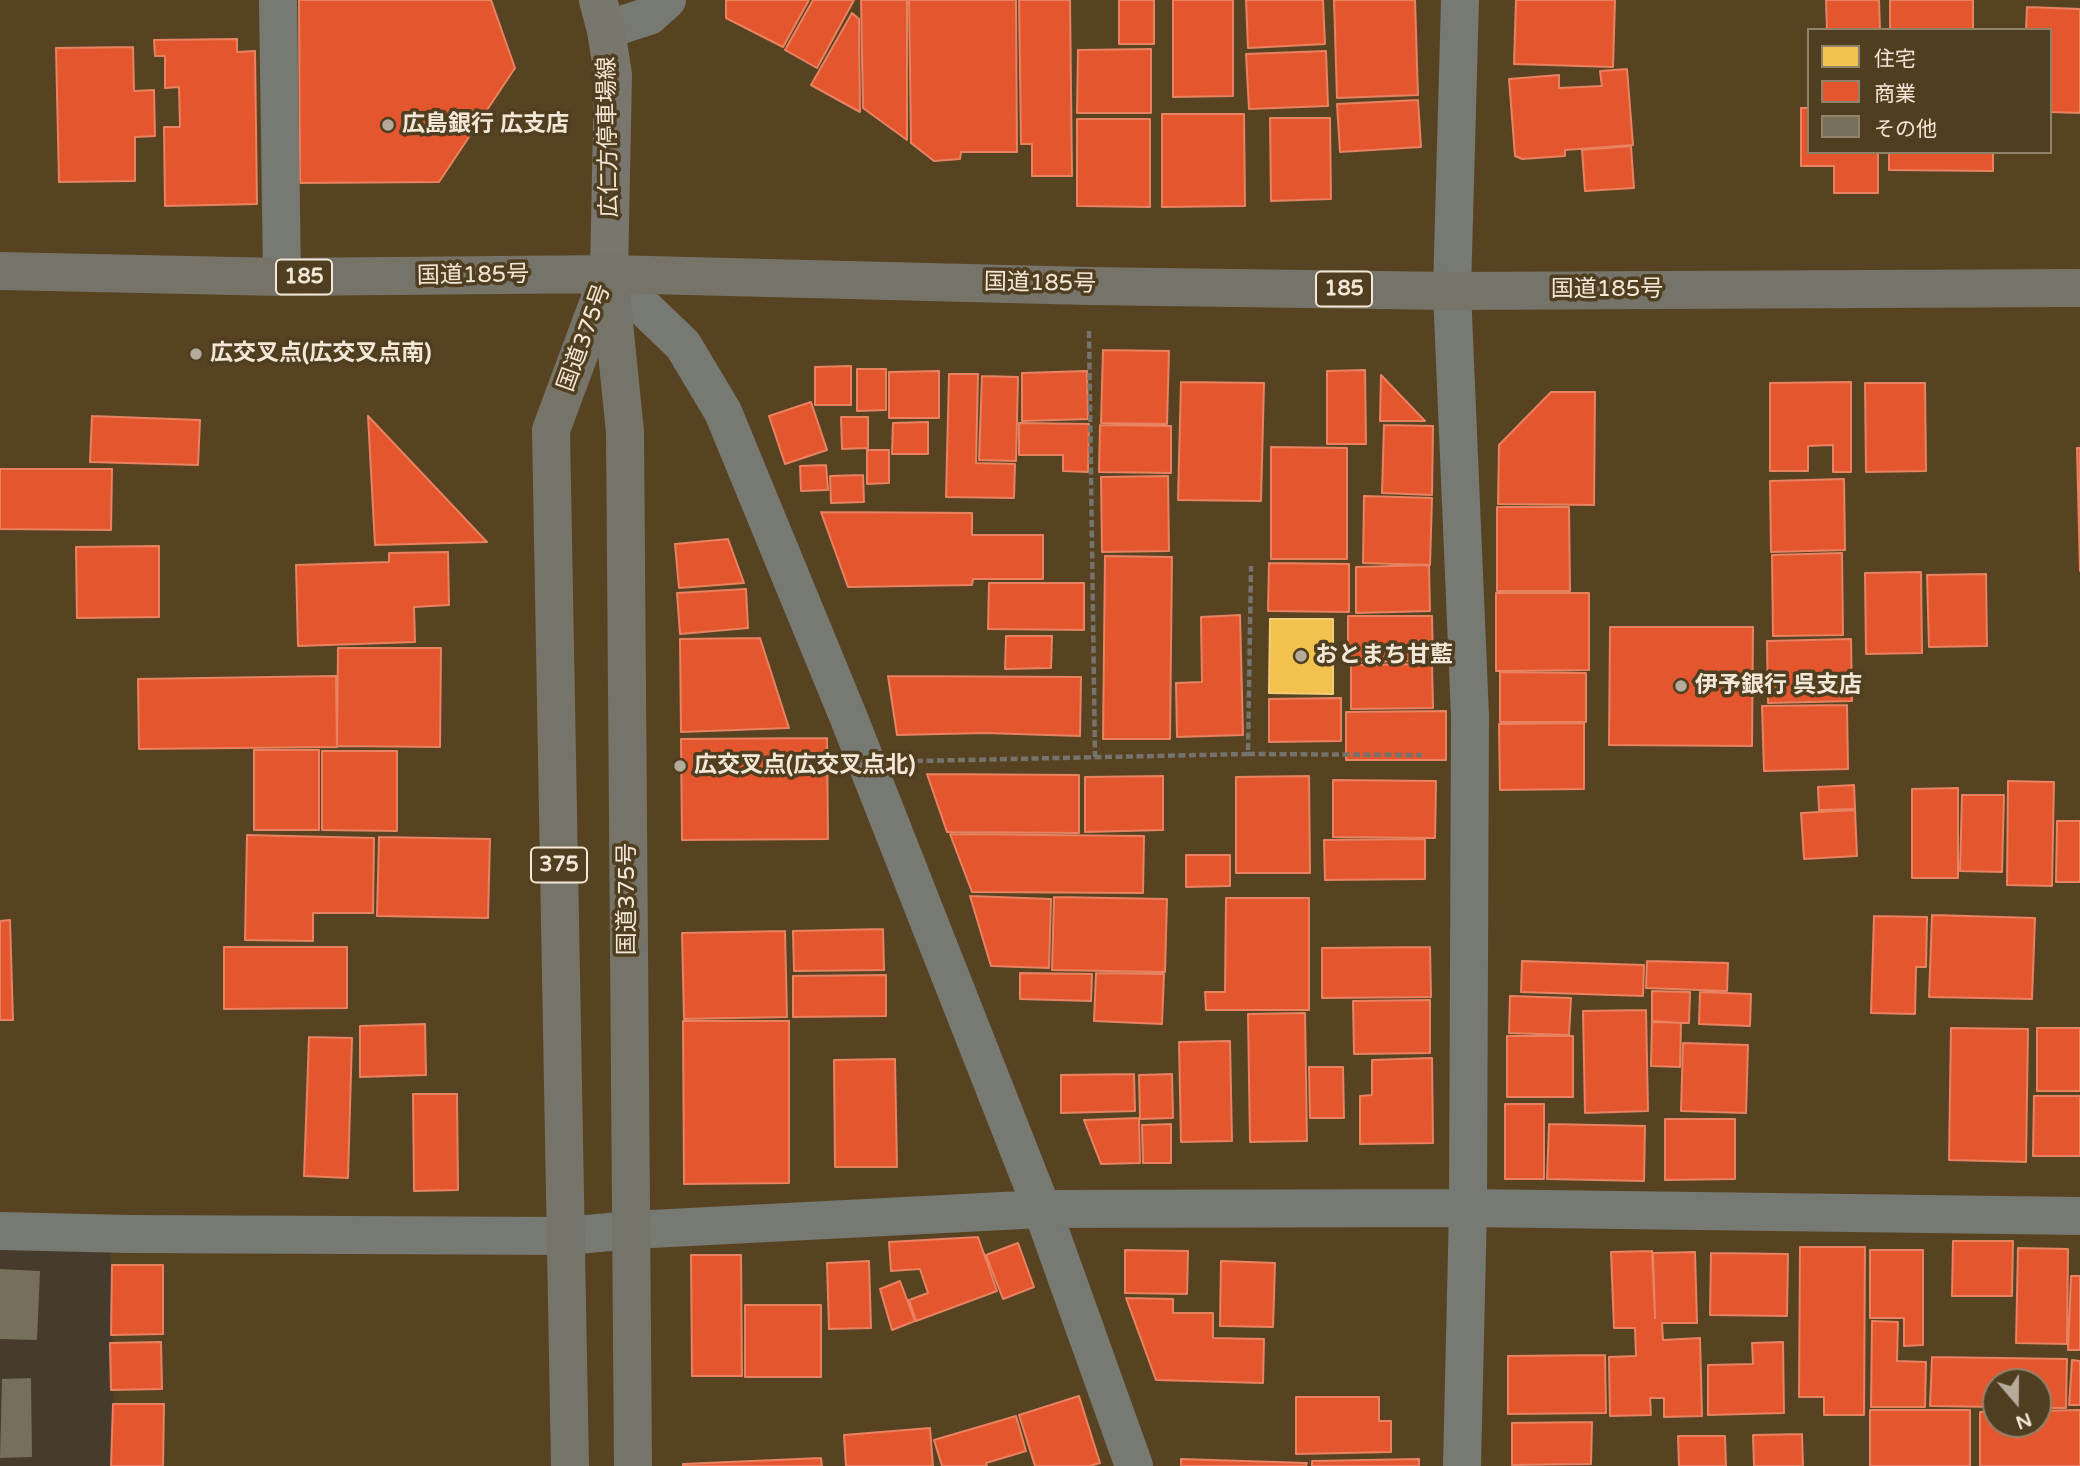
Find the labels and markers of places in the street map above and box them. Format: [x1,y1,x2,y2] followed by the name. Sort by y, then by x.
[402,111,569,139] place label: 広島銀行 広支店
[380,117,396,133] marker: 広島銀行 広支店
[210,340,431,368] place label: 広交叉点(広交叉点南)
[188,346,204,362] marker: 広交叉点(広交叉点南)
[1315,642,1453,670] place label: おとまち甘藍
[1293,648,1309,664] marker: おとまち甘藍
[1695,672,1862,700] place label: 伊予銀行 呉支店
[1673,678,1689,694] marker: 伊予銀行 呉支店
[694,752,915,780] place label: 広交叉点(広交叉点北)
[672,758,688,774] marker: 広交叉点(広交叉点北)

